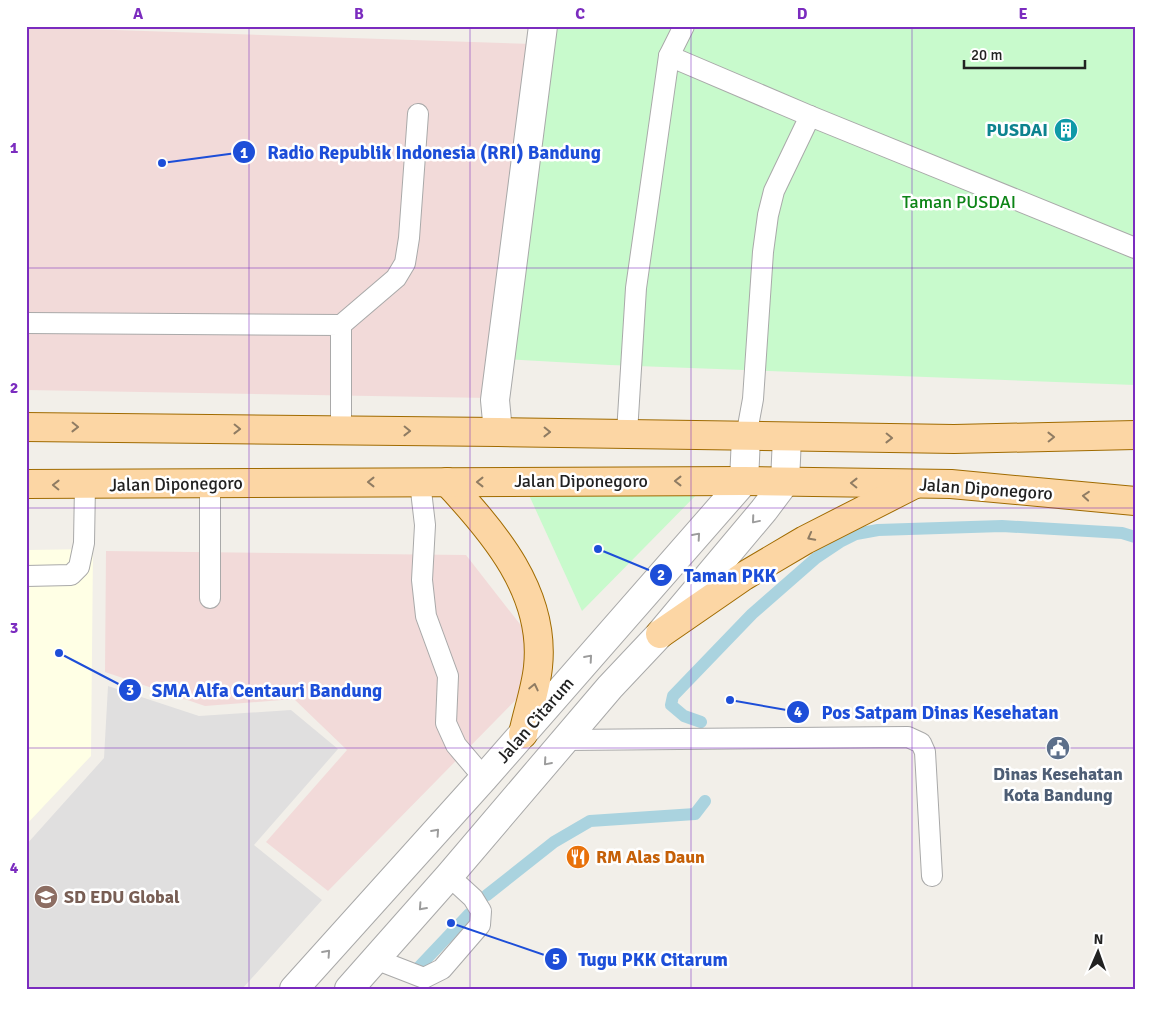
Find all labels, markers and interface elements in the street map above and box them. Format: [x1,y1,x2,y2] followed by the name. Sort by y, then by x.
[133,4,144,24] text: A
[354,4,364,24] text: B
[575,4,585,24] text: C
[797,4,808,24] text: D
[1018,4,1028,24] text: E
[964,38,1085,70] scale bar
[971,46,1002,64] text: 20 m
[1053,117,1079,143] building icon: PUSDAI
[986,119,1048,141] place label: PUSDAI
[232,135,610,169] callout: Radio Republik Indonesia (RRI) Bandung
[10,138,19,158] text: 1
[267,141,601,165] text: Radio Republik Indonesia (RRI) Bandung
[240,144,248,162] text: 1
[902,191,1016,213] park label: Taman PUSDAI
[10,378,18,398] text: 2
[72,422,79,432] one-way arrow
[234,424,242,434] one-way arrow
[404,426,411,436] one-way arrow
[544,427,551,437] one-way arrow
[1048,432,1055,442] one-way arrow
[885,433,893,444] one-way arrow
[514,470,648,492] street label: Jalan Diponegoro
[109,472,243,496] street label: Jalan Diponegoro
[919,473,1053,505] street label: Jalan Diponegoro
[674,476,682,486] one-way arrow
[367,477,374,487] one-way arrow
[476,477,484,487] one-way arrow
[850,478,858,488] one-way arrow
[51,480,59,490] one-way arrow
[1082,491,1090,502] one-way arrow
[752,515,761,524] one-way arrow
[807,531,816,541] one-way arrow
[691,533,699,542] one-way arrow
[649,558,786,592] callout: Taman PKK
[684,564,776,588] text: Taman PKK
[657,566,665,584] text: 2
[10,618,18,638] text: 3
[584,655,593,664] one-way arrow
[492,672,578,768] street label: Jalan Citarum
[117,673,393,707] callout: SMA Alfa Centauri Bandung
[152,679,382,703] text: SMA Alfa Centauri Bandung
[126,681,134,699] text: 3
[528,682,539,691] one-way arrow
[786,695,1068,729] callout: Pos Satpam Dinas Kesehatan
[821,701,1059,725] text: Pos Satpam Dinas Kesehatan
[794,703,802,721] text: 4
[1045,735,1071,761] public building icon: Dinas Kesehatan Kota Bandung
[543,757,552,766] one-way arrow
[993,763,1123,806] place label: Dinas Kesehatan Kota Bandung
[430,828,439,837] one-way arrow
[565,844,591,870] restaurant icon: RM Alas Daun
[596,846,705,868] place label: RM Alas Daun
[10,858,19,878] text: 4
[33,884,59,910] school or university icon: SD EDU Global
[64,886,180,908] place label: SD EDU Global
[418,902,427,911] one-way arrow
[1074,928,1124,978] north arrow
[1093,931,1104,948] text: N
[543,942,738,976] callout: Tugu PKK Citarum
[578,948,728,972] text: Tugu PKK Citarum
[321,949,330,958] one-way arrow
[552,950,560,968] text: 5

